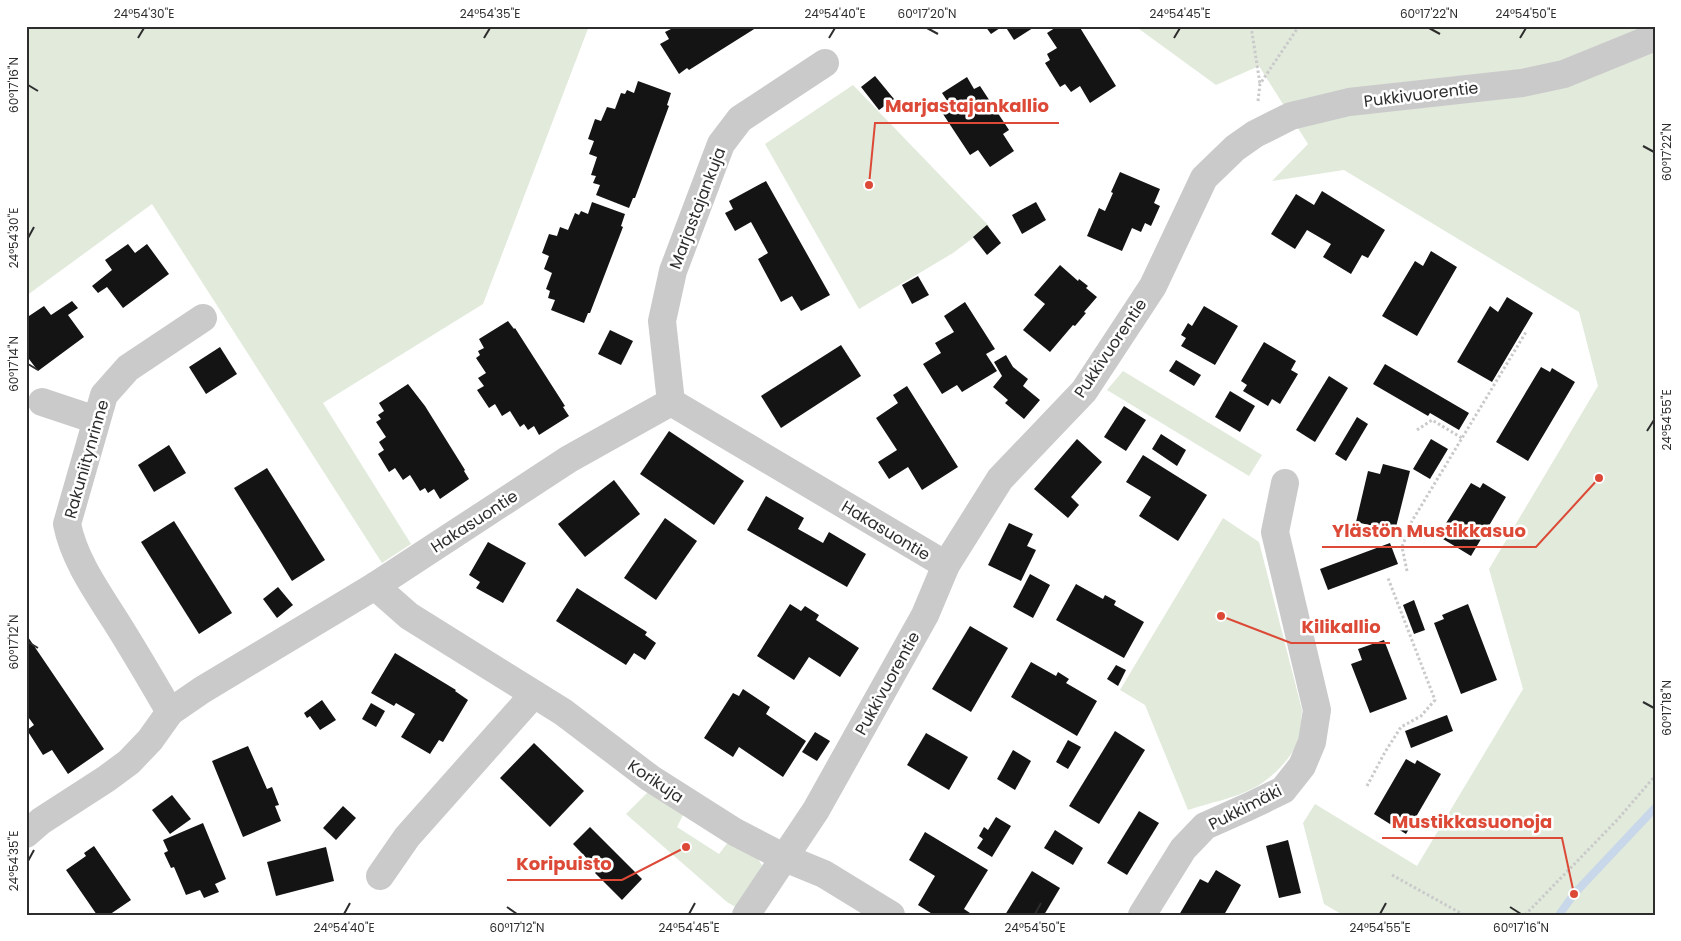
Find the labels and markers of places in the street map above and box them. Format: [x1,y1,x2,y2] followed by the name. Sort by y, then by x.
[875,90,1059,123] callout: Marjastajankallio
[1322,514,1536,547] callout: Ylästön Mustikkasuo
[1291,610,1390,643] callout: Kilikallio
[1382,805,1562,838] callout: Mustikkasuonoja
[507,847,622,880] callout: Koripuisto

